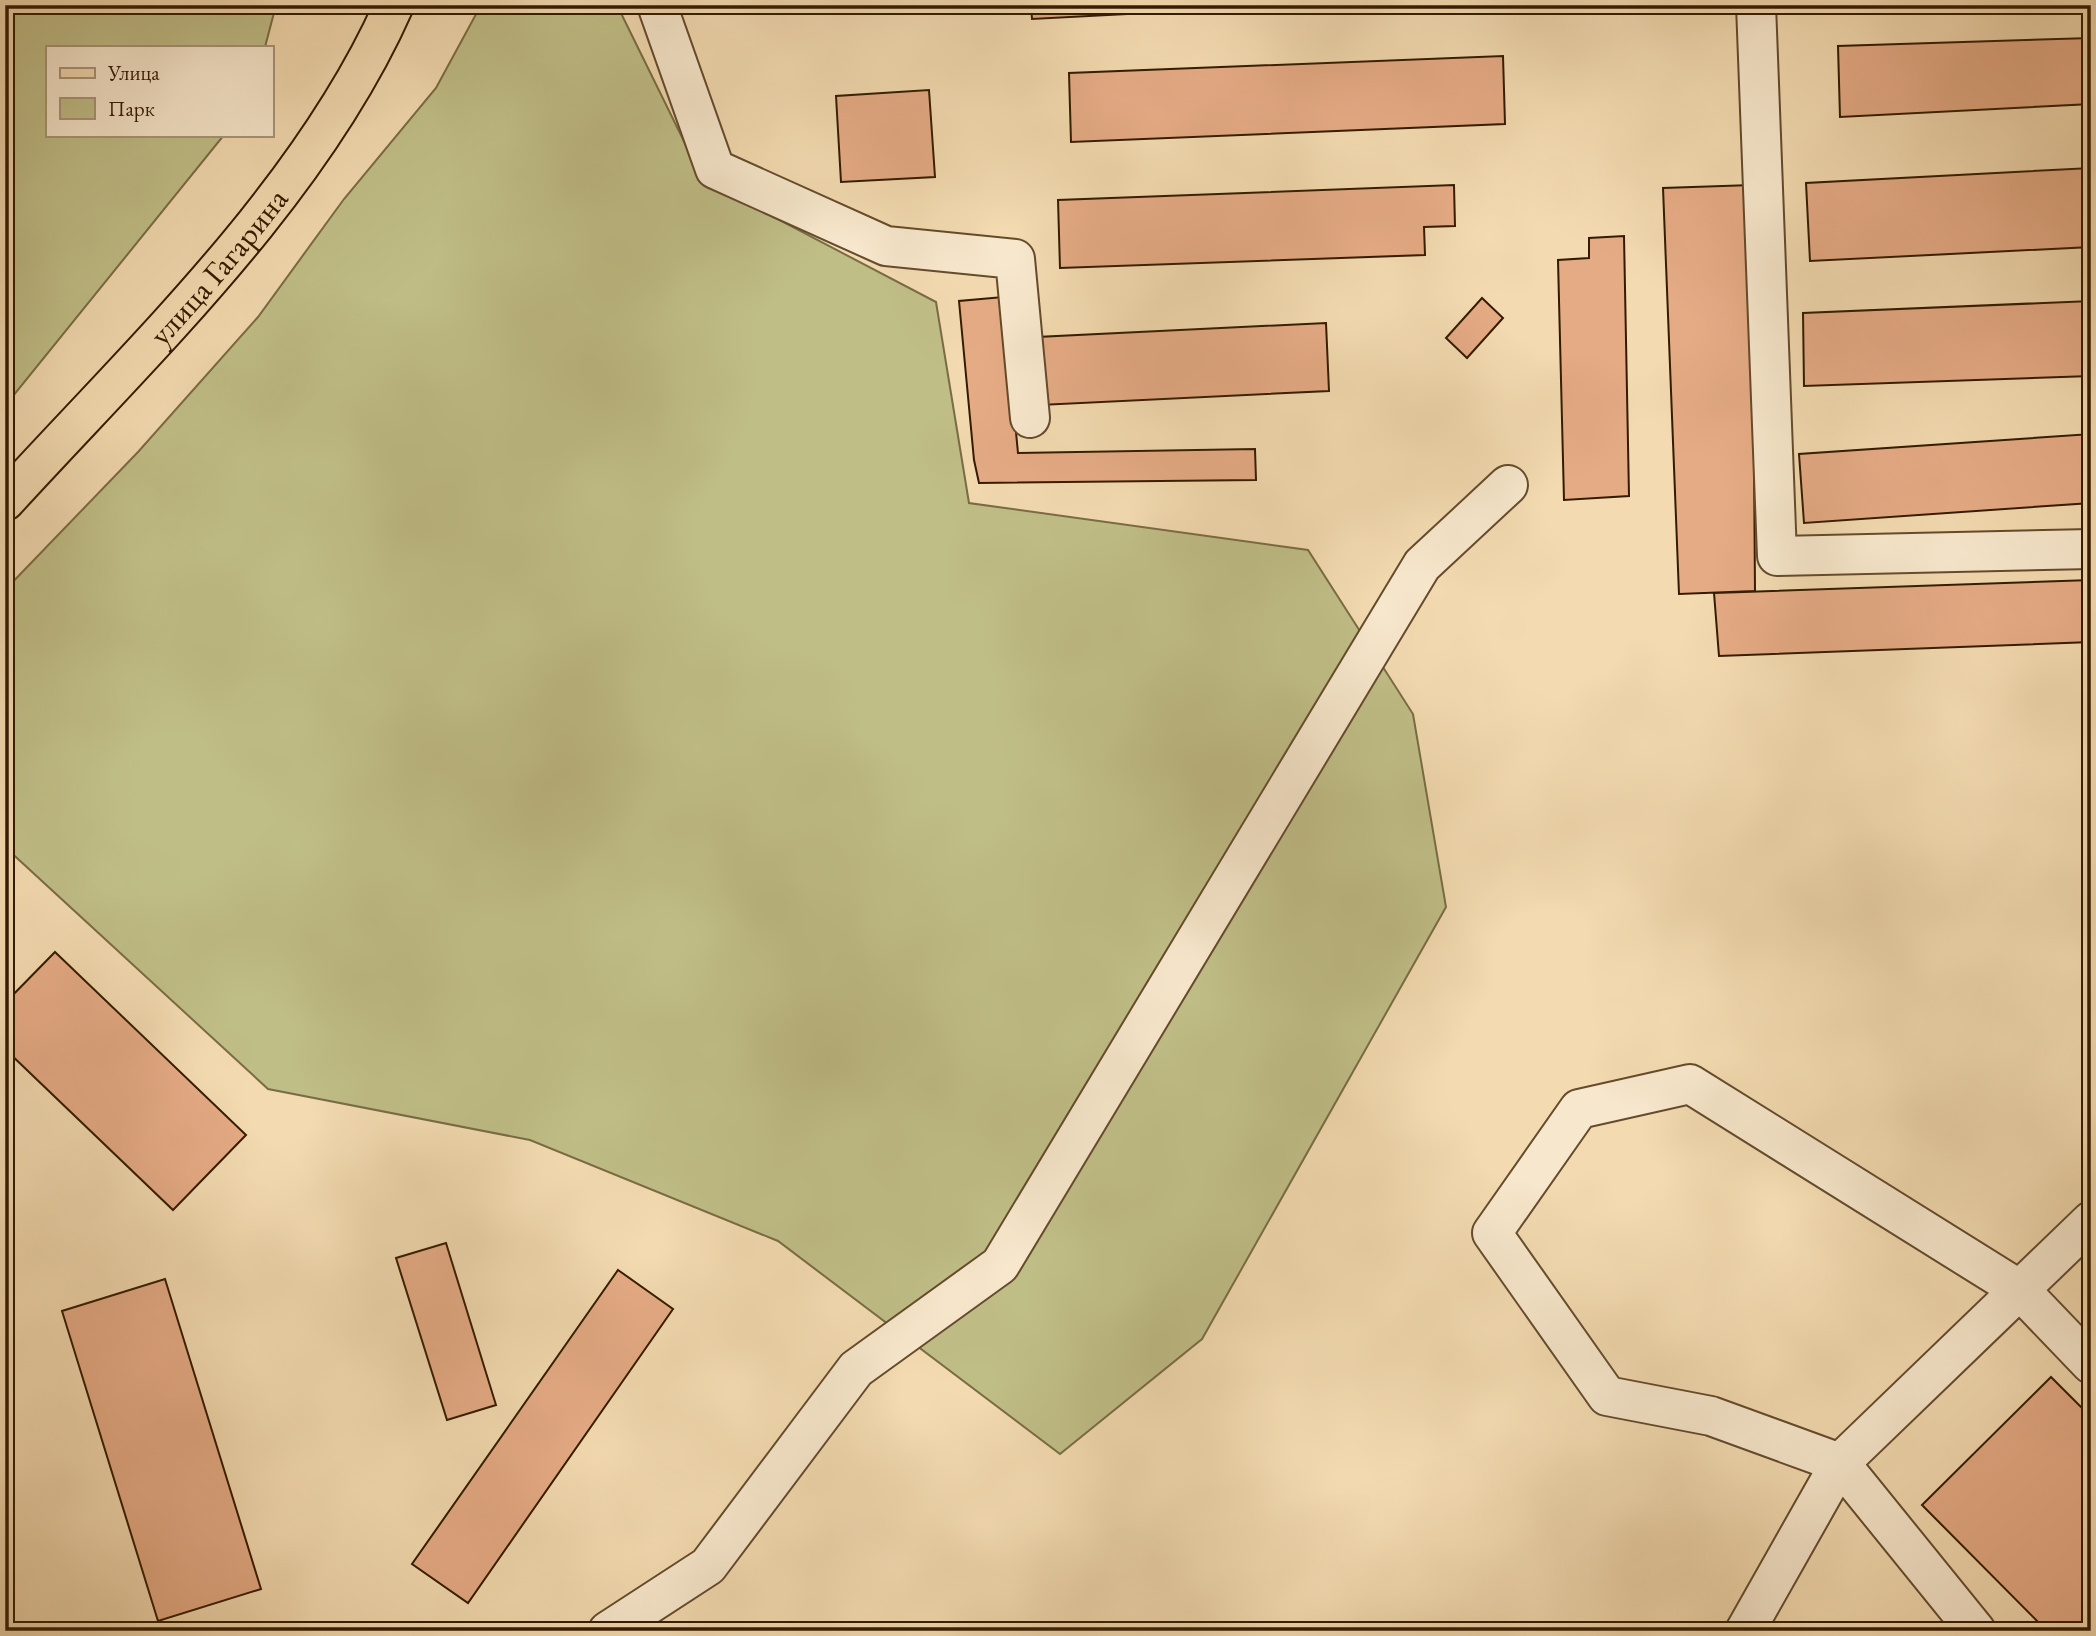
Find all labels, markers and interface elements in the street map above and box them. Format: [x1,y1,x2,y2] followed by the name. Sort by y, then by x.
[46,46,273,136] legend
[107,59,160,86] text: Улица
[108,95,155,122] text: Парк
[140,179,297,354] street label: улица Гагарина

